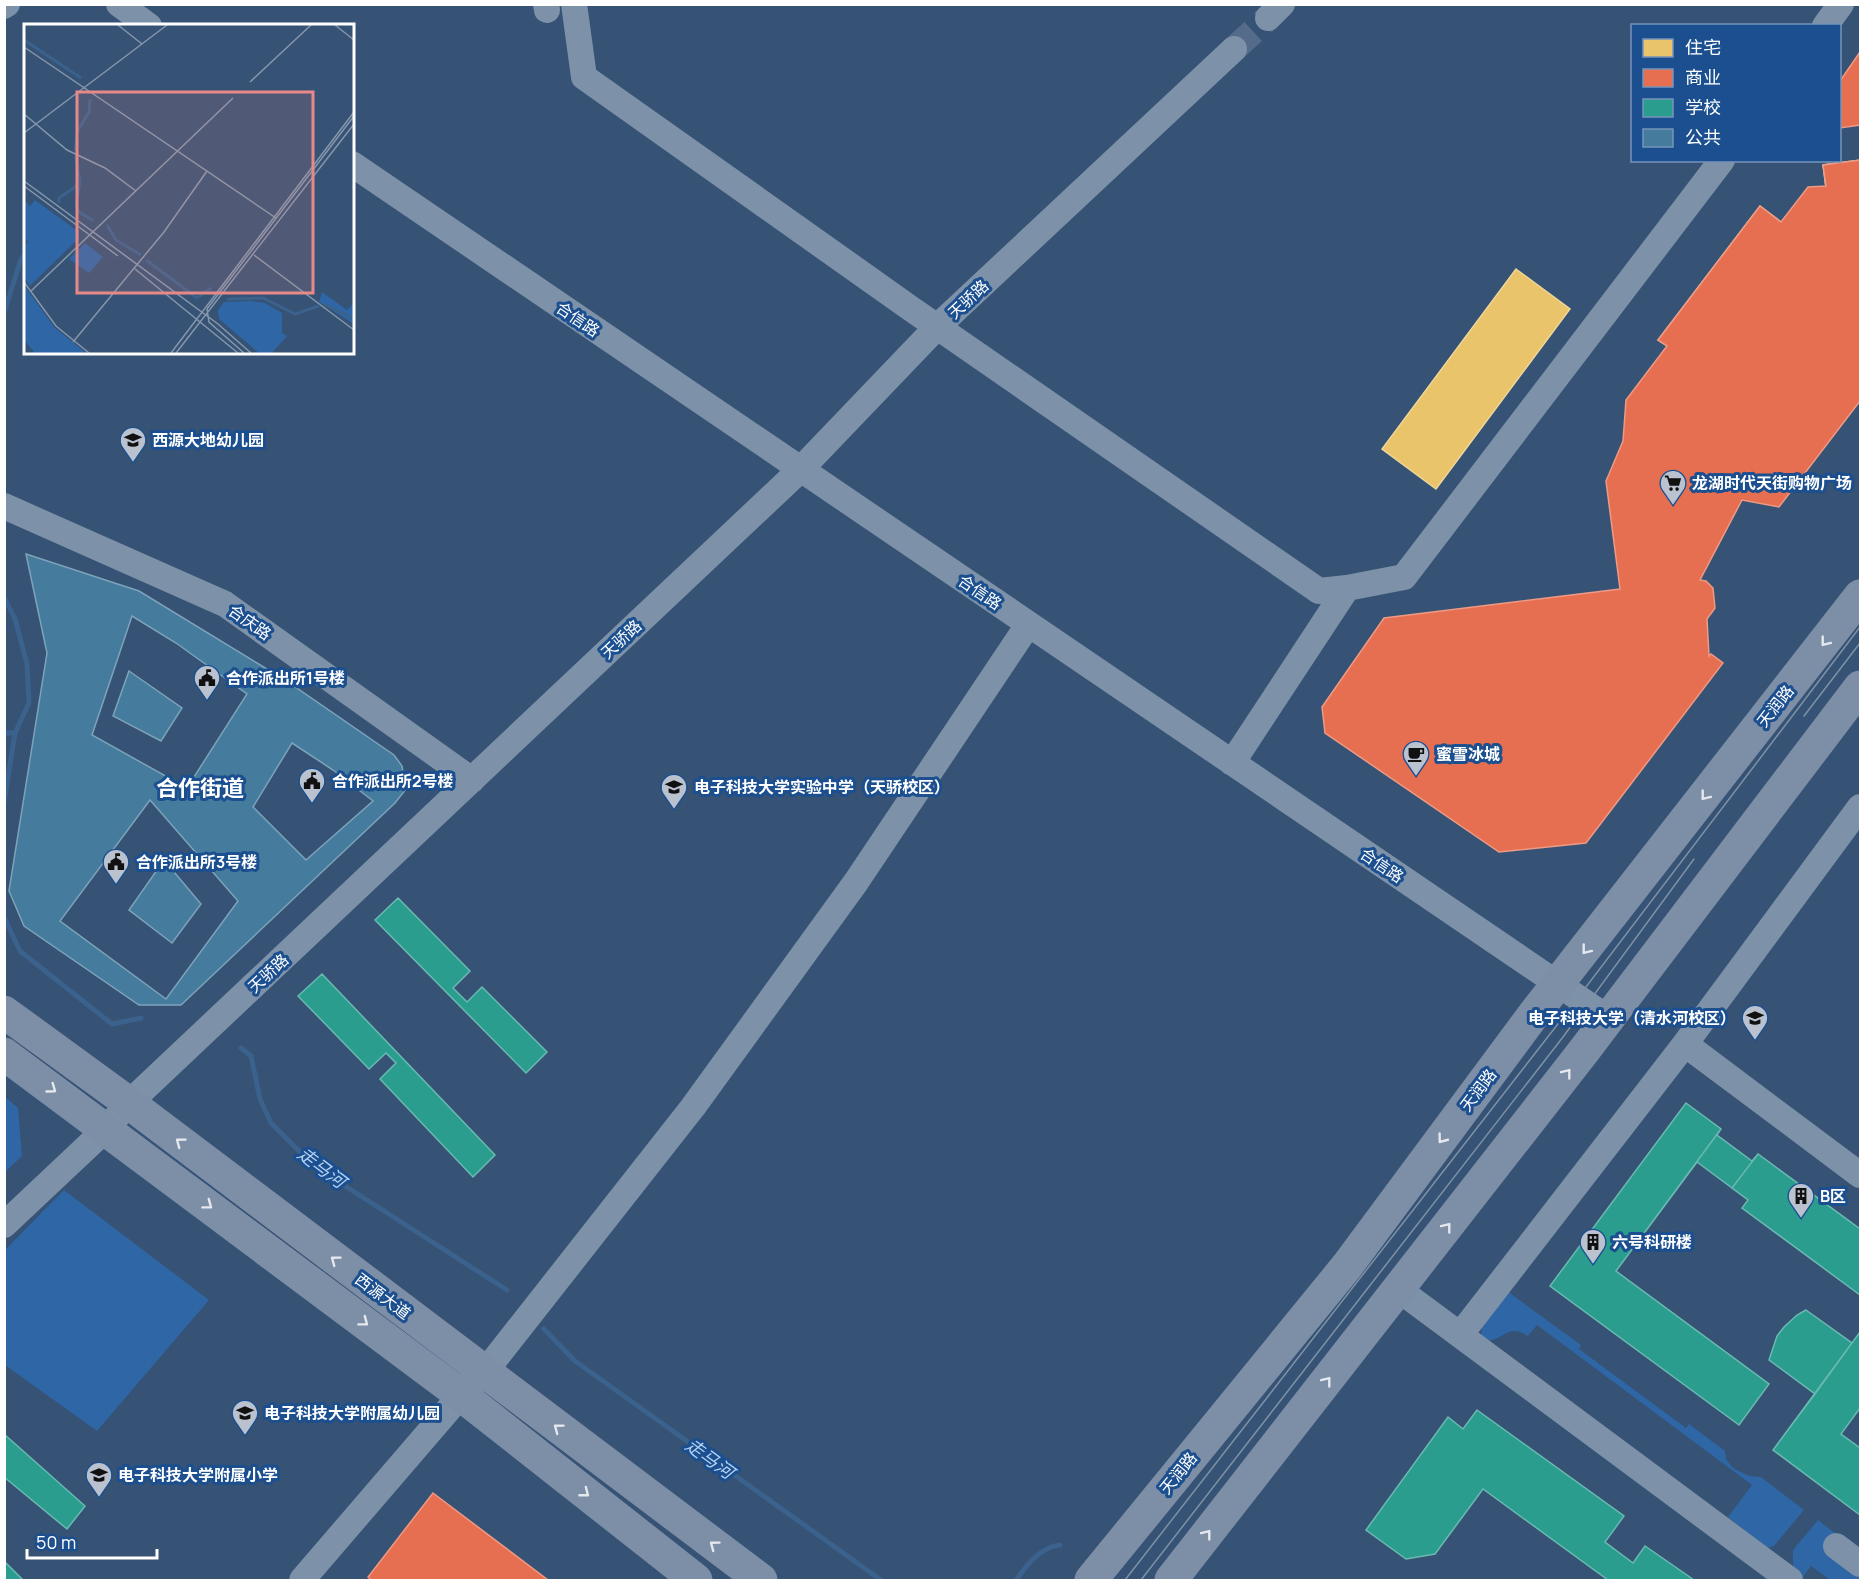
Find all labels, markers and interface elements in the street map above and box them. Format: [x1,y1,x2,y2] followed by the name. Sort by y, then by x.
[24,24,354,354] inset map
[1631,24,1841,162] legend
[1685,35,1721,59] text: 住宅
[1685,65,1721,89] text: 商业
[1685,95,1721,119] text: 学校
[1685,125,1721,149] text: 公共
[943,275,993,323] street label: 天骄路
[552,296,604,342] street label: 合信路
[118,425,148,463] school or university icon: 西源大地幼儿园
[152,429,264,451] place label: 西源大地幼儿园
[1658,468,1688,506] supermarket icon: 龙湖时代天街购物广场
[1692,472,1852,494] place label: 龙湖时代天街购物广场
[954,569,1006,615] street label: 合信路
[224,599,276,645] street label: 合庆路
[596,615,646,663] street label: 天骄路
[1821,635,1832,646] one-way arrow
[192,663,222,701] public building icon: 合作派出所1号楼
[226,667,345,689] place label: 合作派出所1号楼
[1752,680,1798,732] street label: 天润路
[1401,739,1431,777] cafe icon: 蜜雪冰城
[1436,743,1500,765] place label: 蜜雪冰城
[297,766,327,804] public building icon: 合作派出所2号楼
[332,770,454,792] place label: 合作派出所2号楼
[659,772,689,810] school or university icon: 电子科技大学实验中学（天骄校区）
[156,773,244,803] district label: 合作街道
[694,776,950,798] place label: 电子科技大学实验中学（天骄校区）
[1702,789,1713,800] one-way arrow
[1356,842,1408,888] street label: 合信路
[101,847,131,885] public building icon: 合作派出所3号楼
[136,851,257,873] place label: 合作派出所3号楼
[1582,944,1593,955] one-way arrow
[243,949,293,997] street label: 天骄路
[1740,1003,1770,1041] school or university icon: 电子科技大学（清水河校区）
[1528,1007,1736,1029] place label: 电子科技大学（清水河校区）
[1455,1064,1501,1116] street label: 天润路
[1560,1069,1571,1080] one-way arrow
[45,1082,56,1093] one-way arrow
[1438,1132,1449,1143] one-way arrow
[176,1138,187,1149] one-way arrow
[293,1141,353,1195] water label: 走马河
[1786,1181,1816,1219] building icon: B区
[1820,1185,1846,1207] place label: B区
[201,1198,212,1209] one-way arrow
[1440,1223,1451,1234] one-way arrow
[1578,1227,1608,1265] building icon: 六号科研楼
[1612,1231,1692,1253] place label: 六号科研楼
[331,1256,342,1267] one-way arrow
[351,1268,415,1324] street label: 西源大道
[357,1315,368,1326] one-way arrow
[1320,1376,1331,1387] one-way arrow
[230,1398,260,1436] school or university icon: 电子科技大学附属幼儿园
[264,1402,440,1424] place label: 电子科技大学附属幼儿园
[554,1424,565,1435] one-way arrow
[681,1432,741,1485] water label: 走马河
[1154,1447,1202,1499] street label: 天润路
[84,1460,114,1498] school or university icon: 电子科技大学附属小学
[118,1464,278,1486] place label: 电子科技大学附属小学
[578,1485,589,1496] one-way arrow
[27,1522,158,1560] scale bar
[36,1530,76,1554] text: 50 m
[1200,1530,1211,1541] one-way arrow
[709,1542,720,1553] one-way arrow

